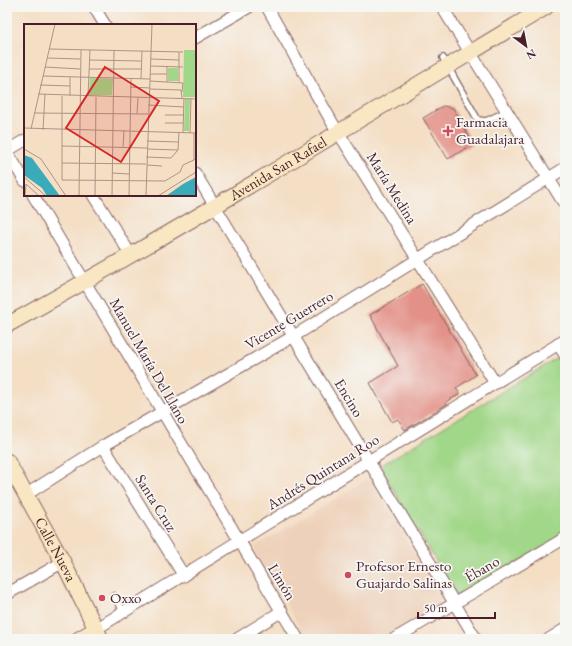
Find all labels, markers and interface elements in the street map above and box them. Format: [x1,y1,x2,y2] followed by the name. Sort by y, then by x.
[24,24,196,196] inset map
[506,26,546,66] north arrow
[524,46,539,63] text: N
[456,112,524,148] place label: Farmacia Guadalajara
[443,126,453,136] marker: Farmacia Guadalajara
[225,132,330,205] street label: Avenida San Rafael
[363,148,422,227] street label: María Medina
[241,286,336,353] street label: Vicente Guerrero
[106,295,193,427] street label: Manuel María Del Llano
[331,375,368,420] street label: Encino
[262,429,382,514] street label: Andrés Quintana Roo
[131,471,182,535] street label: Santa Cruz
[31,514,81,585] street label: Calle Nueva
[461,551,503,586] street label: Ébano
[356,556,452,592] place label: Profesor Ernesto Guajardo Salinas
[264,560,301,604] street label: Limón
[343,570,353,580] marker: Profesor Ernesto Guajardo Salinas
[110,588,141,607] place label: Oxxo
[97,593,107,603] marker: Oxxo
[418,594,495,620] scale bar
[424,600,448,616] text: 50 m

